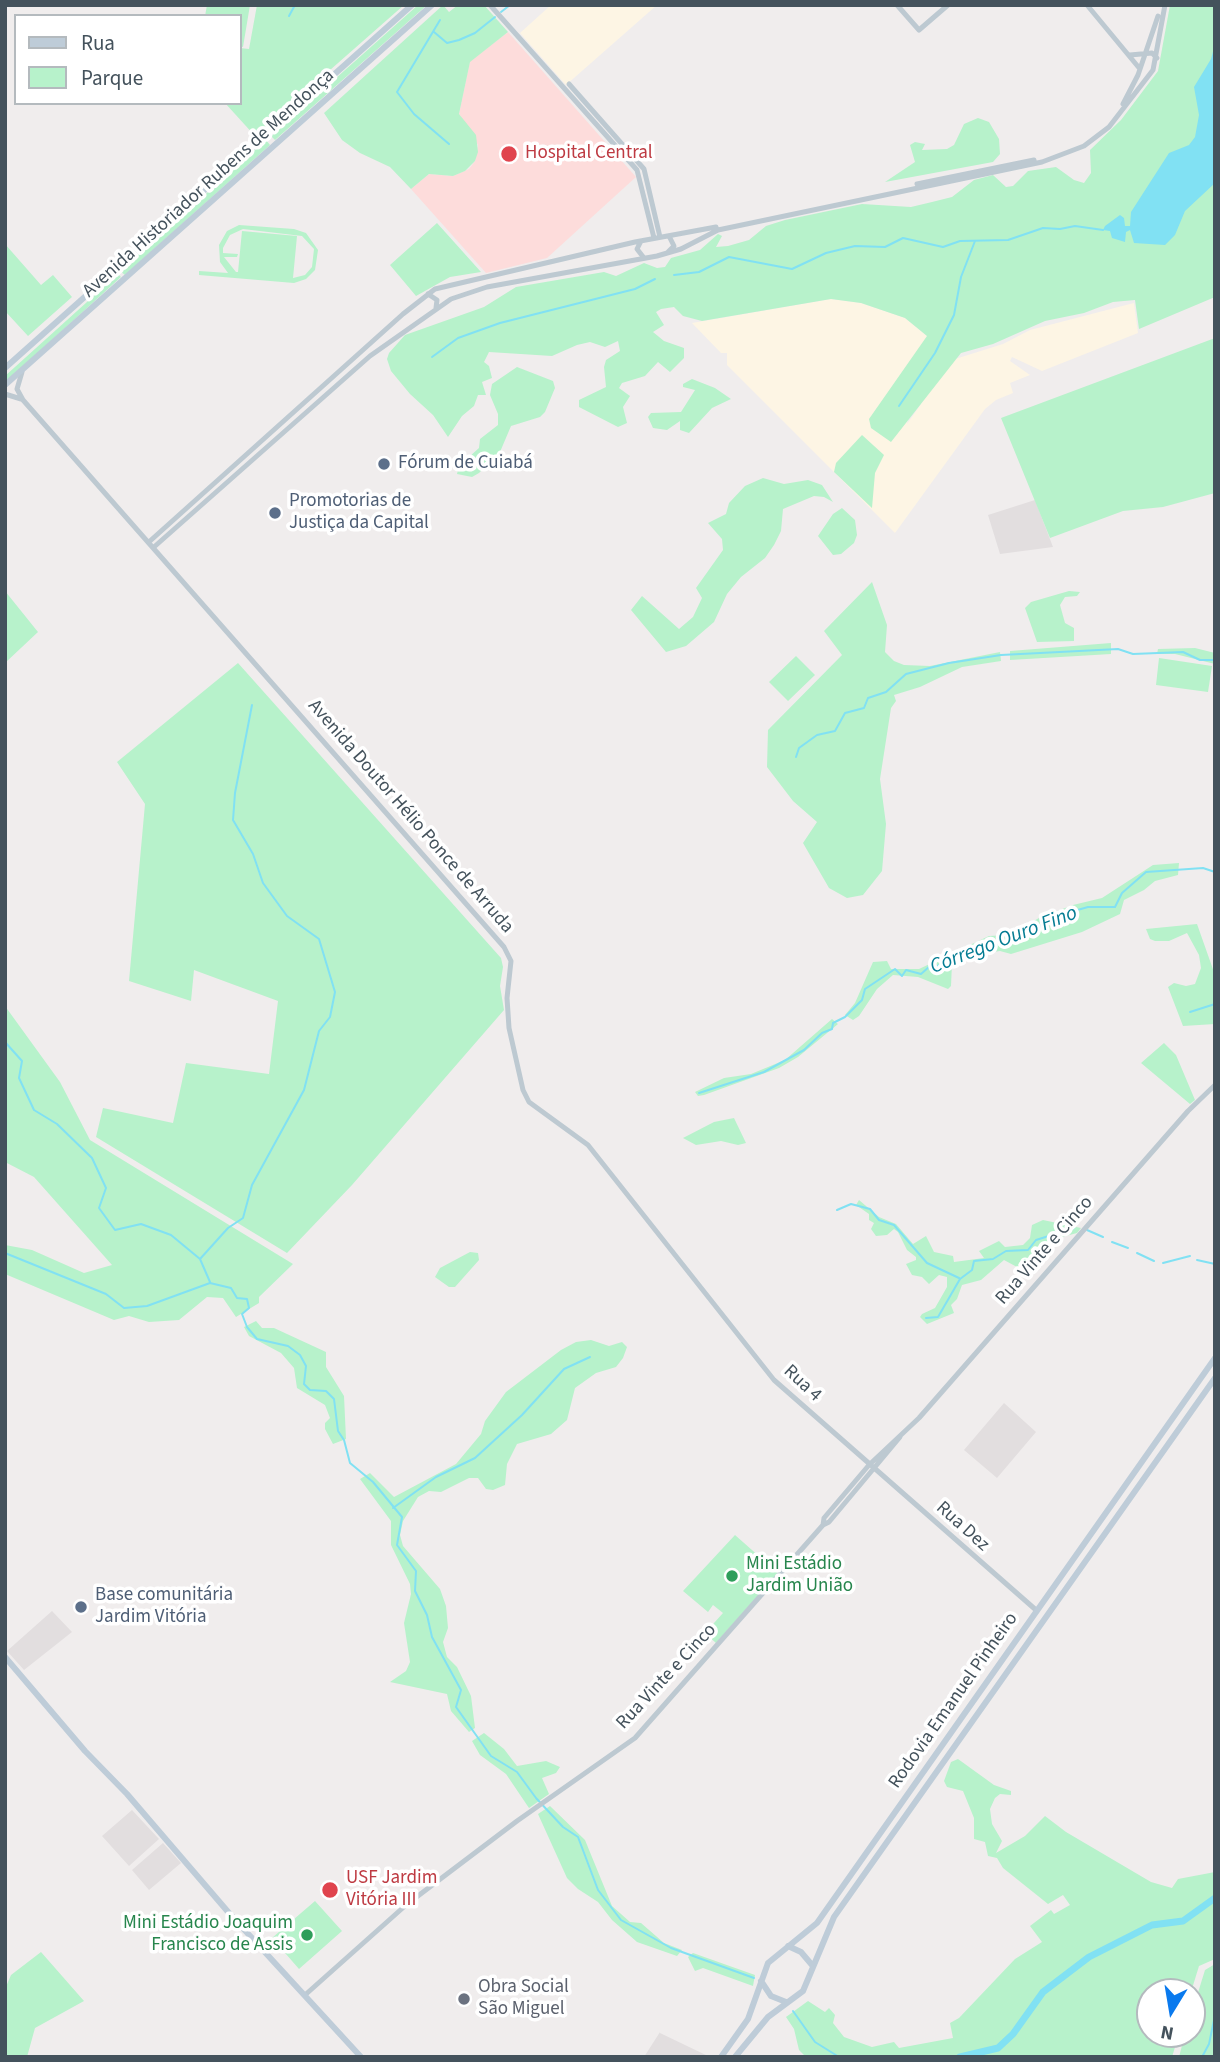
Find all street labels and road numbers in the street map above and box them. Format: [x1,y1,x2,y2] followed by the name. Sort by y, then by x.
[79,65,339,303] street label: Avenida Historiador Rubens de Mendonça
[302,695,518,939] street label: Avenida Doutor Hélio Ponce de Arruda
[992,1192,1098,1310] street label: Rua Vinte e Cinco
[778,1361,826,1407] street label: Rua 4
[931,1497,993,1557] street label: Rua Dez
[885,1609,1023,1793] street label: Rodovia Emanuel Pinheiro
[612,1619,722,1735] street label: Rua Vinte e Cinco

